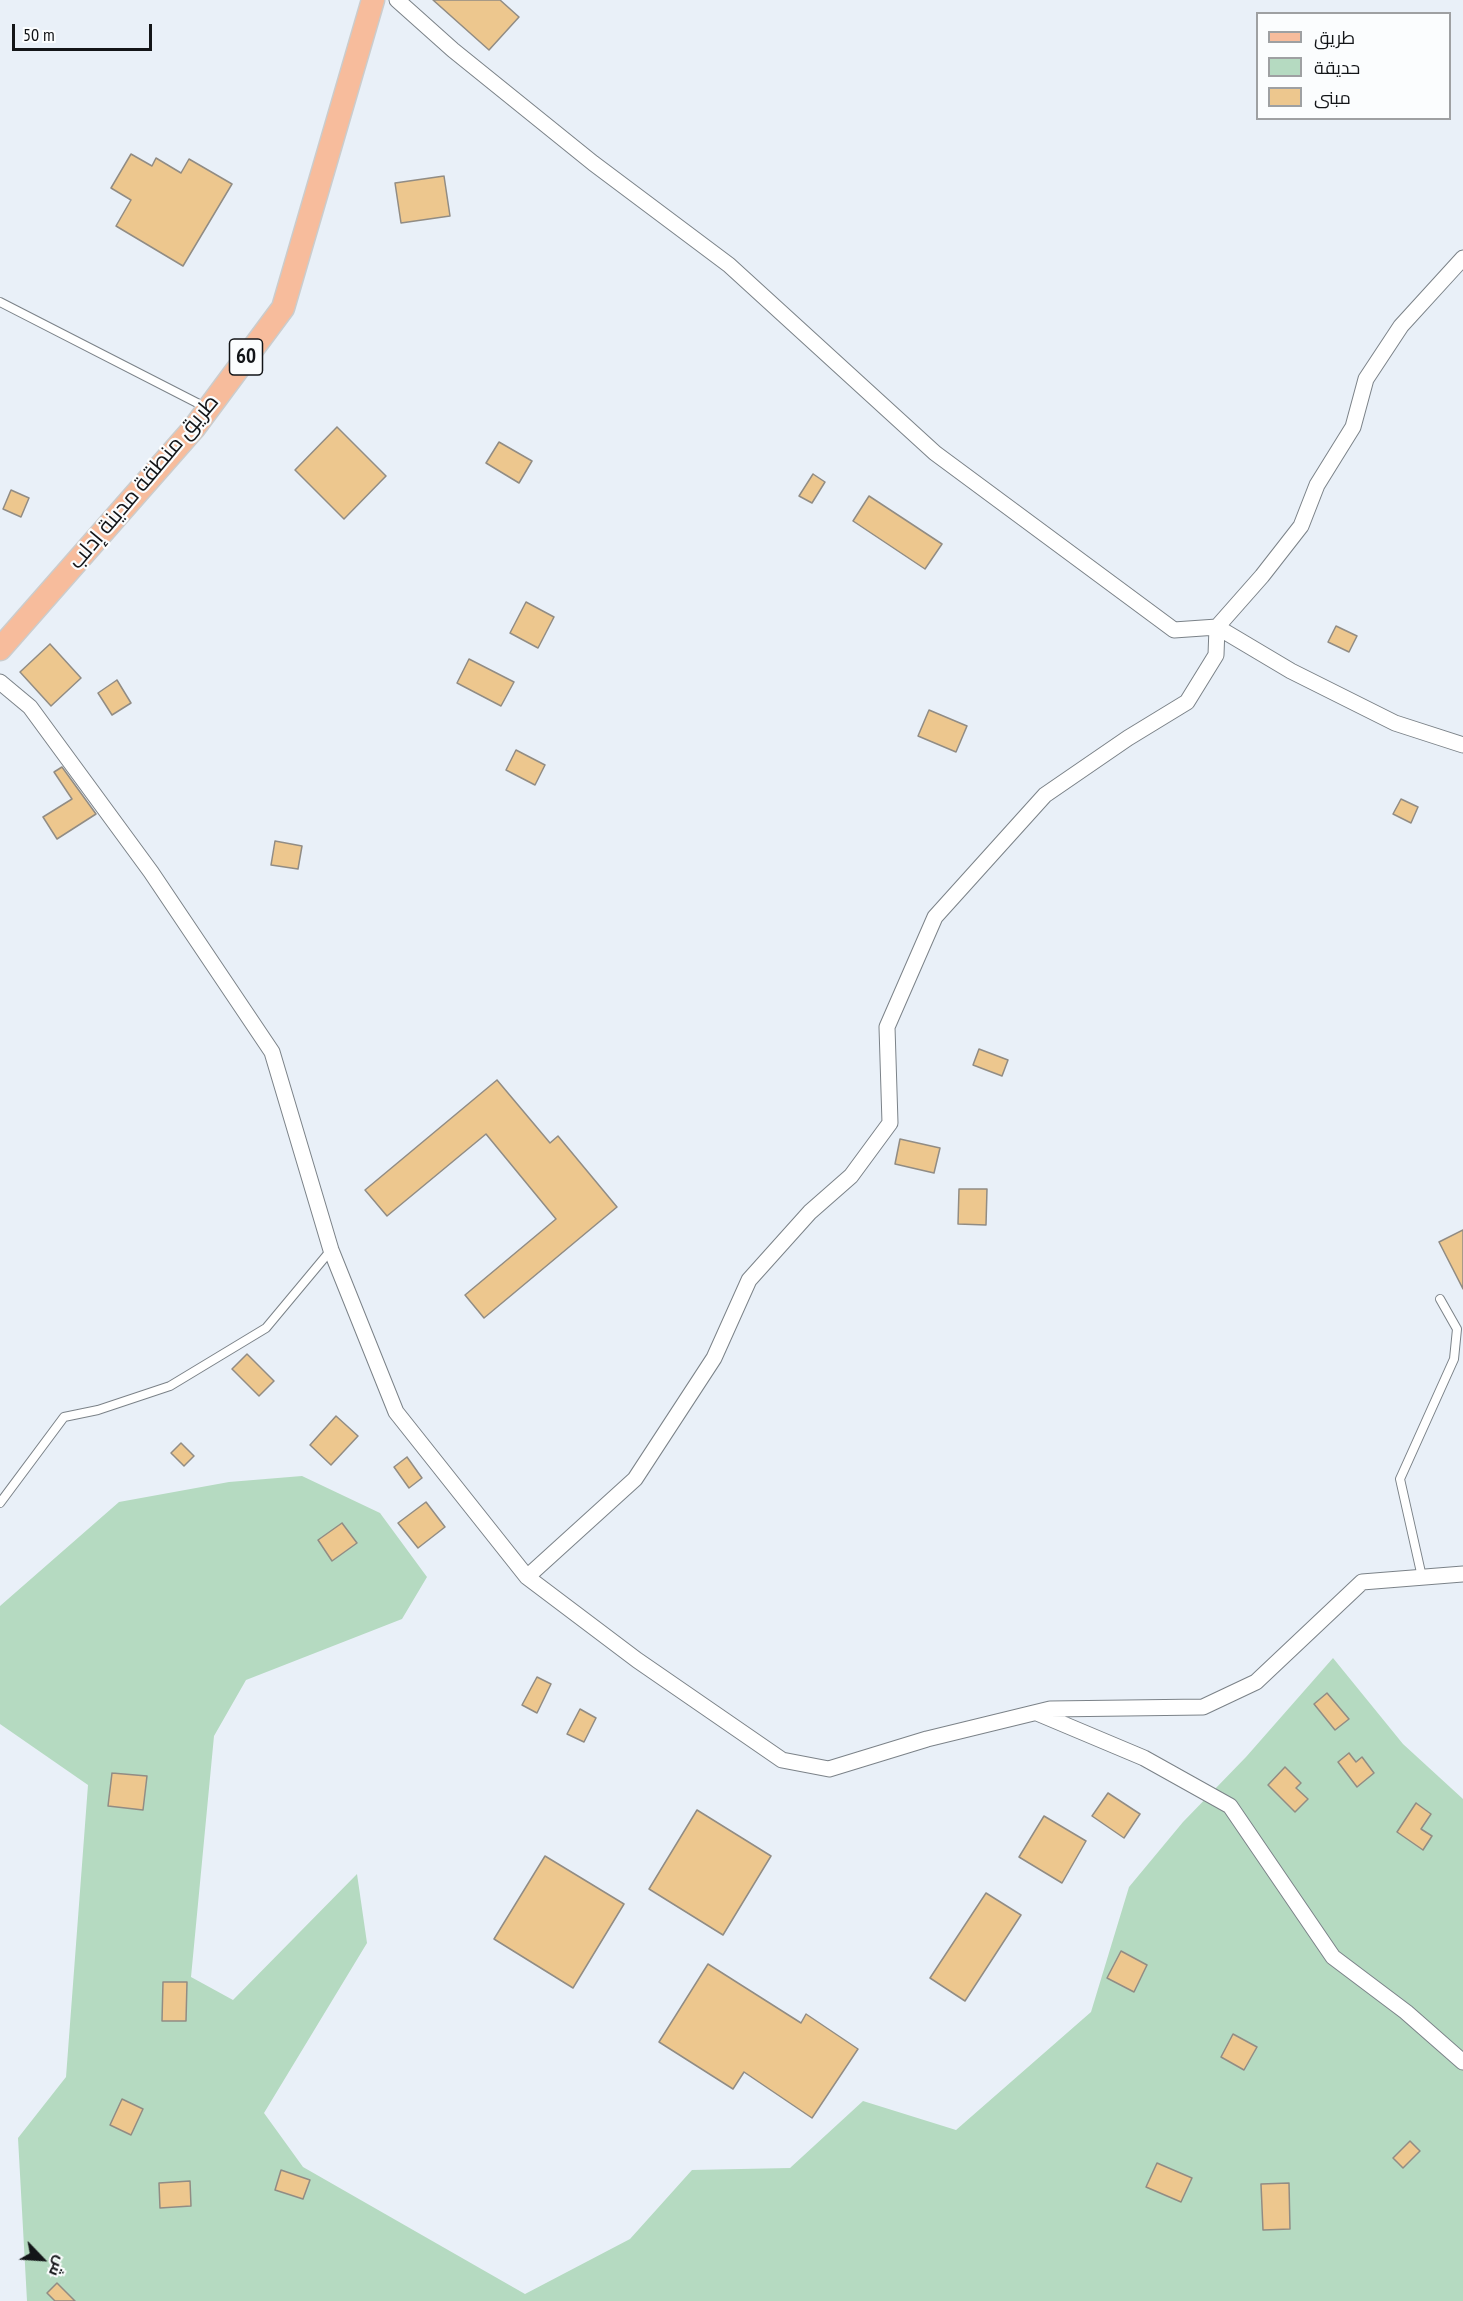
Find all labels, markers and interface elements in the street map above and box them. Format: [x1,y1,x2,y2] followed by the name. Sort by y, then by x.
[15,12,154,50] scale bar
[1256,12,1451,120] legend
[23,23,55,46] text: 50 m
[1314,26,1355,49] text: طريق
[1314,56,1360,79] text: حديقة
[1314,86,1351,109] text: مبنى
[230,339,262,375] road number: 60
[63,389,225,575] street label: طريق منطقة مدينة إدلب
[12,2229,72,2289] north arrow
[45,2253,72,2280] text: ش

